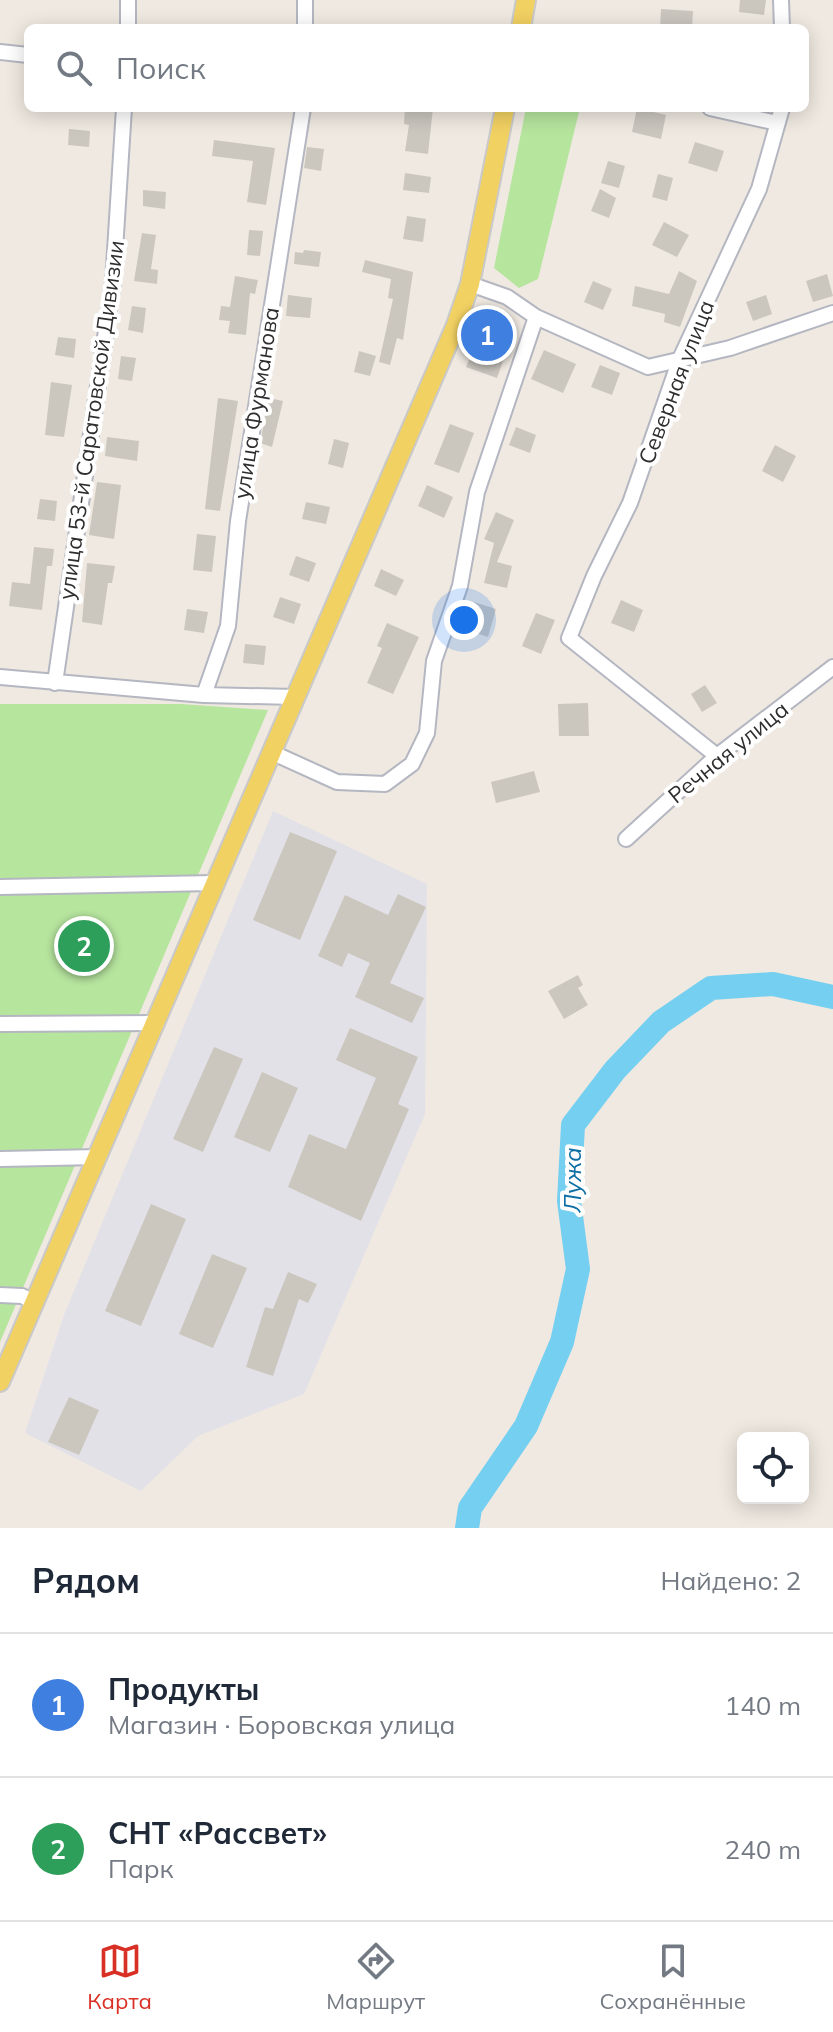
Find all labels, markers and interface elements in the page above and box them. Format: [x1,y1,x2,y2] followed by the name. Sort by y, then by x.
[24,24,809,112] search box
[52,46,96,90] icon: search
[116,49,206,87] text: Поиск
[52,238,130,602] street label: улица 53-й Саратовской Дивизии
[632,296,720,468] street label: Северная улица
[227,305,285,501] street label: улица Фурманова
[461,305,513,365] pin: 1
[444,600,484,640] your location
[662,695,794,809] street label: Речная улица
[58,916,110,976] pin: 2
[557,1147,587,1214] water label: Лужа
[737,1432,809,1504] map controls
[737,1432,809,1504] button: locate
[32,1559,140,1602] text: Рядом
[661,1564,801,1597] text: Найдено: 2
[108,1670,259,1708] text: Продукты
[50,1689,66,1722] text: 1
[725,1689,801,1722] text: 140 m
[108,1708,455,1741] text: Магазин · Боровская улица
[108,1814,327,1852] text: СНТ «Рассвет»
[50,1833,66,1866] text: 2
[725,1833,801,1866] text: 240 m
[108,1852,174,1885] text: Парк
[87,1939,152,2015] tab: Карта
[326,1939,425,2015] tab: Маршрут
[599,1939,746,2015] tab: Сохранённые

